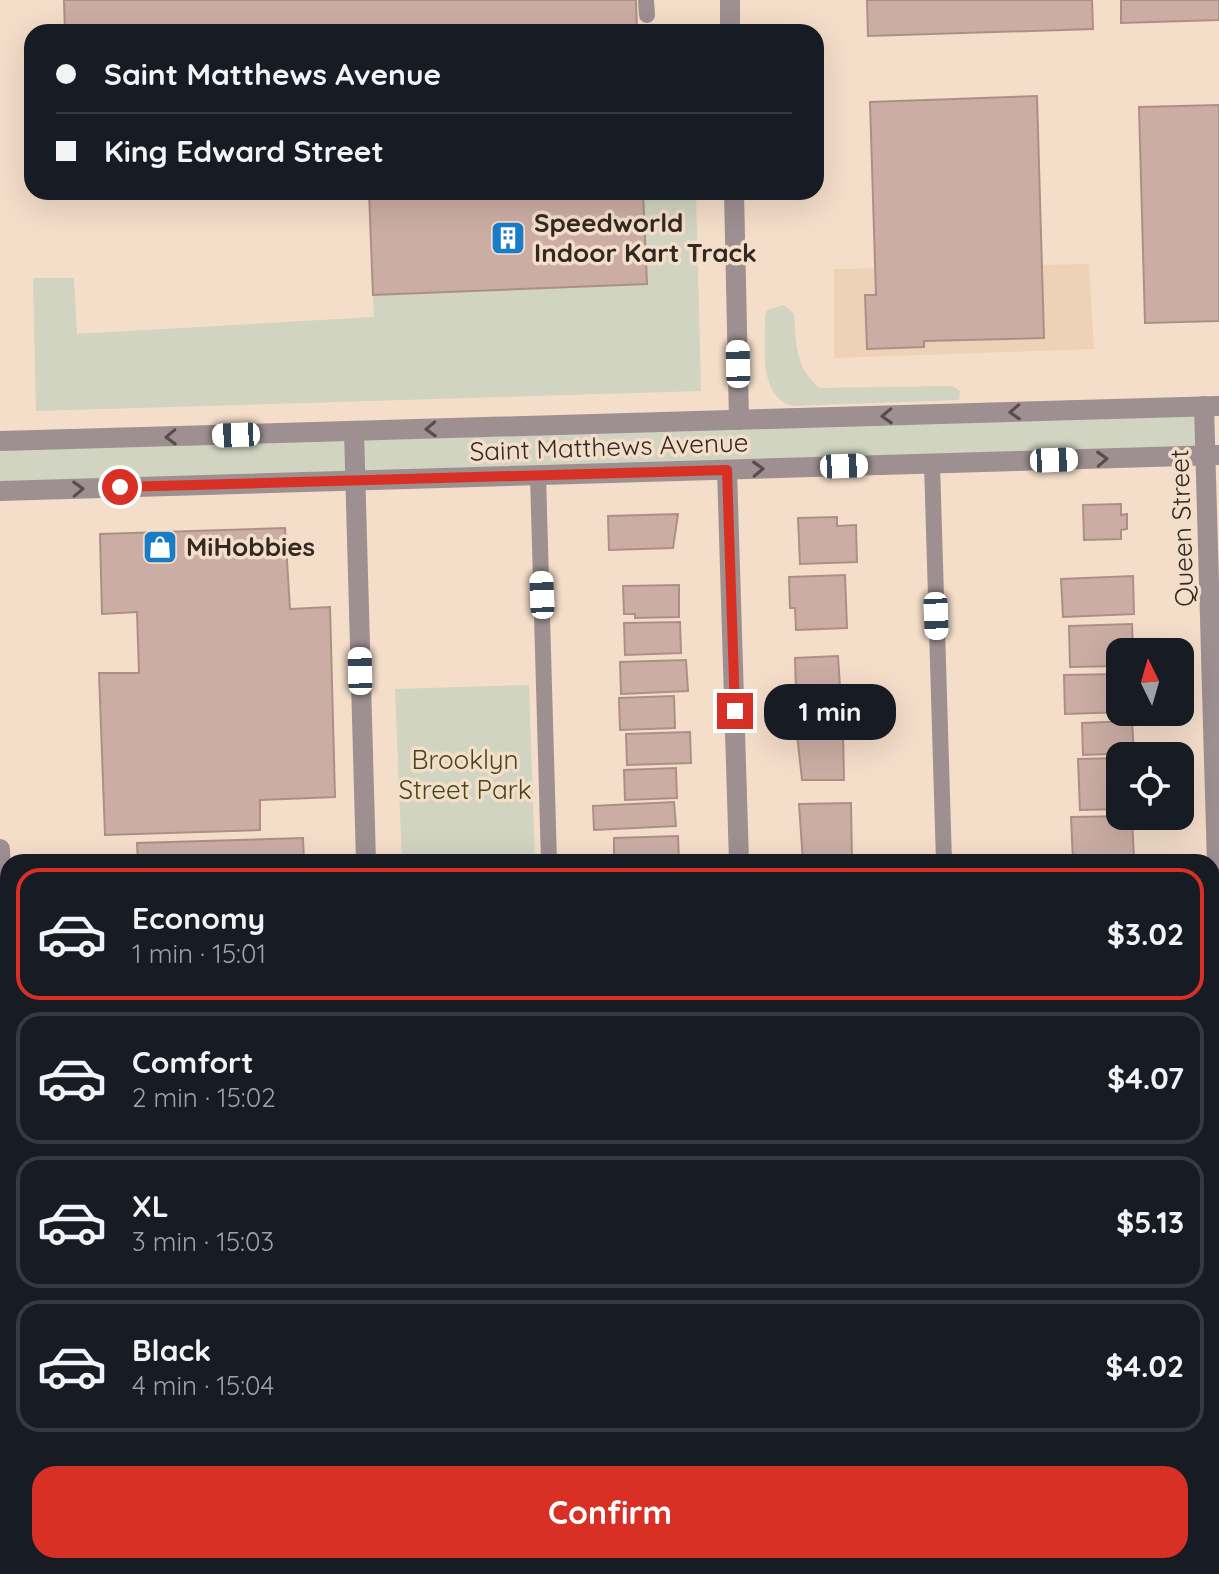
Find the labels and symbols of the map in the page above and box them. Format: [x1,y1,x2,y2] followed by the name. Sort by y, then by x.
[534,206,757,269] place label: Speedworld Indoor Kart Track
[489,219,527,257] building icon: Speedworld Indoor Kart Track
[726,340,750,388] car
[1008,403,1020,421] one-way arrow
[880,407,893,424] one-way arrow
[424,421,437,438] one-way arrow
[212,422,260,448] car
[469,425,749,468] street label: Saint Matthews Avenue
[164,428,177,445] one-way arrow
[1030,447,1078,473] car
[1162,449,1201,607] street label: Queen Street
[1096,450,1109,467] one-way arrow
[820,453,868,479] car
[752,460,765,477] one-way arrow
[102,469,138,505] route start
[72,480,85,497] one-way arrow
[141,528,179,566] shop icon: MiHobbies
[186,530,315,563] place label: MiHobbies
[529,571,555,619] car
[923,592,949,640] car
[1106,638,1194,726] north arrow
[348,647,372,695] car
[763,683,895,739] callout: 1 min
[717,693,753,729] route end
[398,743,532,806] park label: Brooklyn Street Park

